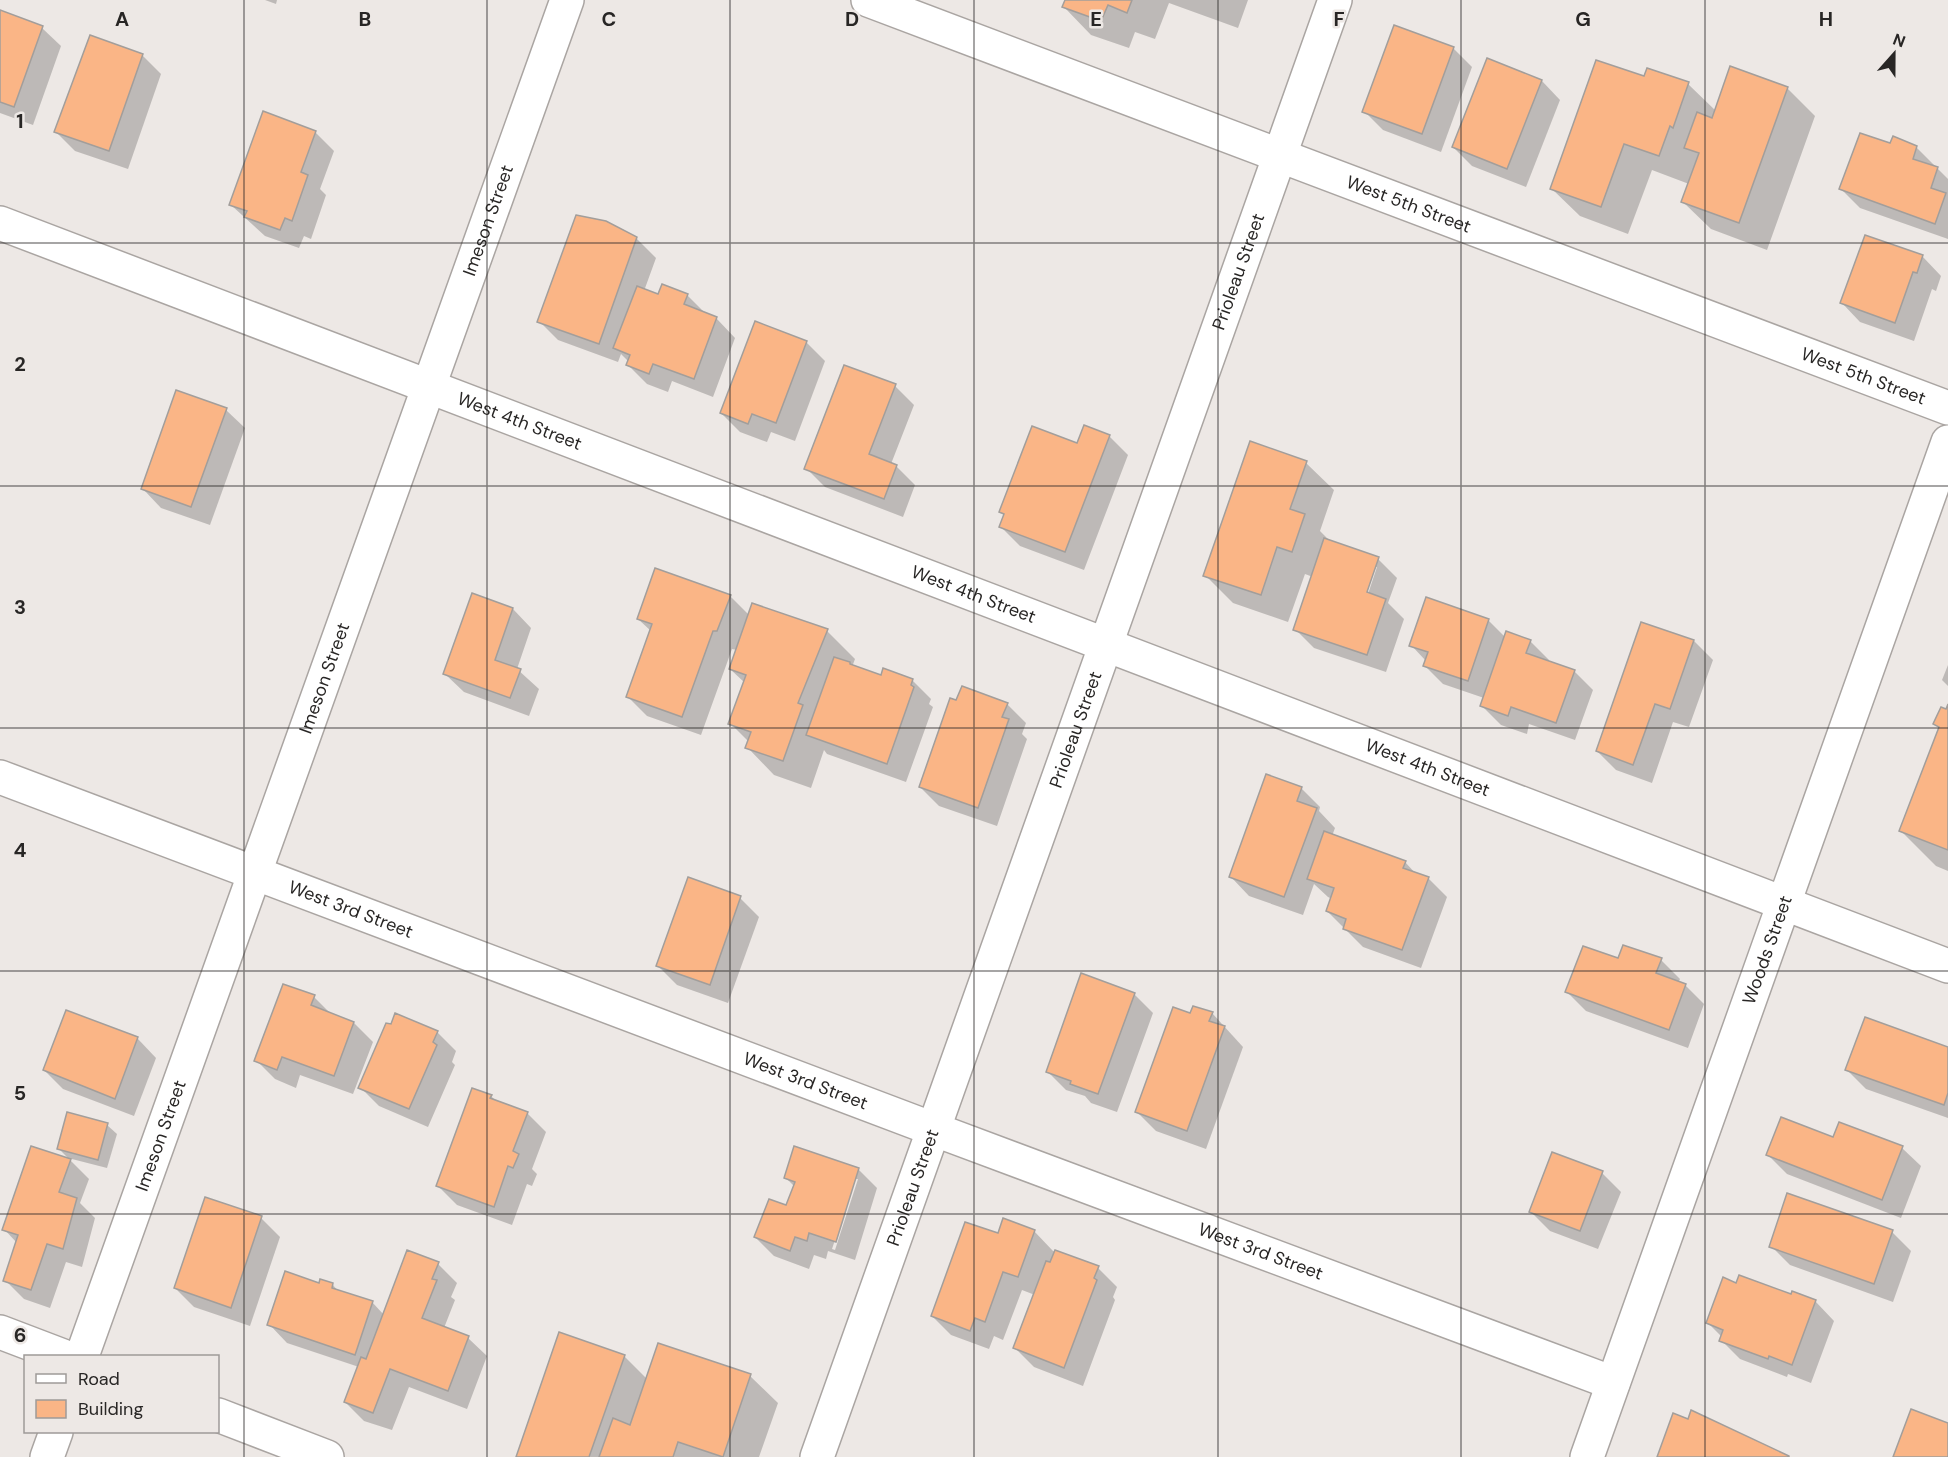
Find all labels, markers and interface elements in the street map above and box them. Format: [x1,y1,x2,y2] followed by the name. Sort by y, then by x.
[115,6,129,32] text: A
[359,6,371,32] text: B
[602,6,616,32] text: C
[845,6,859,32] text: D
[1090,6,1102,32] text: E
[1333,6,1345,32] text: F
[1575,6,1591,32] text: G
[1819,6,1833,32] text: H
[1864,24,1924,84] north arrow
[1890,29,1908,52] text: N
[16,108,24,134] text: 1
[457,162,519,279] street label: Imeson Street
[1343,170,1474,239] street label: West 5th Street
[1207,210,1270,333] street label: Prioleau Street
[1798,342,1929,410] street label: West 5th Street
[14,351,26,377] text: 2
[454,387,585,456] street label: West 4th Street
[908,560,1039,629] street label: West 4th Street
[14,594,26,620] text: 3
[294,619,355,737] street label: Imeson Street
[1044,668,1107,791] street label: Prioleau Street
[1362,733,1493,802] street label: West 4th Street
[14,837,27,863] text: 4
[285,875,417,944] street label: West 3rd Street
[1737,892,1798,1008] street label: Woods Street
[740,1047,871,1115] street label: West 3rd Street
[130,1077,192,1195] street label: Imeson Street
[14,1080,26,1106] text: 5
[881,1126,945,1249] street label: Prioleau Street
[1195,1217,1326,1286] street label: West 3rd Street
[14,1322,26,1348] text: 6
[24,1355,219,1433] legend
[78,1367,120,1391] text: Road
[78,1397,143,1421] text: Building

